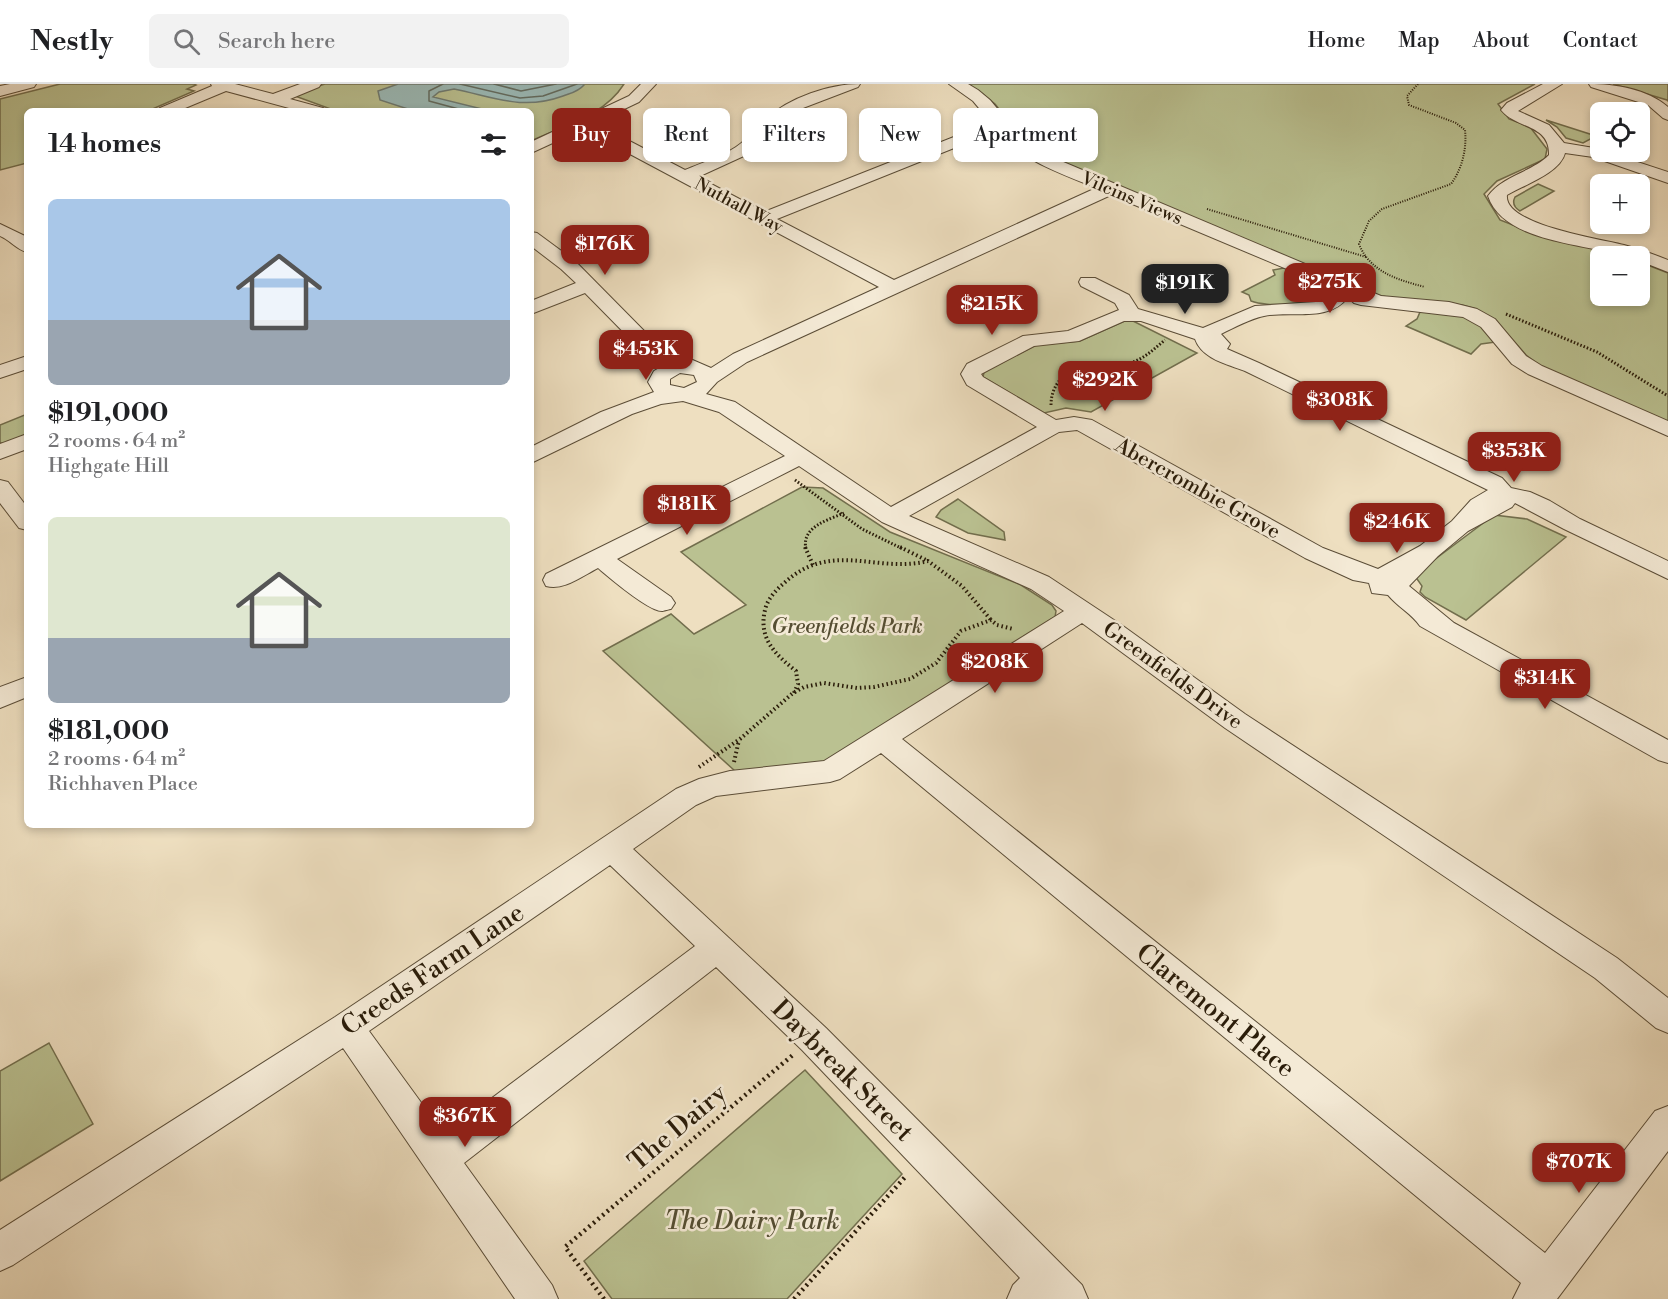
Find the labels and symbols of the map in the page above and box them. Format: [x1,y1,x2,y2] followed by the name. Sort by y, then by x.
[1077,166,1186,230] street label: Vilcins Views
[690,172,787,239] street label: Nuthall Way
[563,225,647,276] pin: $176K
[1288,263,1372,314] pin: $275K
[1143,264,1227,315] pin: $191K
[950,285,1034,336] pin: $215K
[604,330,688,381] pin: $453K
[1063,361,1147,412] pin: $292K
[1298,381,1382,432] pin: $308K
[1109,432,1285,545] street label: Abercrombie Grove
[1472,432,1556,483] pin: $353K
[645,485,729,536] pin: $181K
[1355,503,1439,554] pin: $246K
[771,614,923,640] park label: Greenfields Park
[1097,616,1247,735] street label: Greenfields Drive
[953,643,1037,694] pin: $208K
[1503,659,1587,710] pin: $314K
[335,897,530,1043] street label: Creeds Farm Lane
[1129,937,1301,1085] street label: Claremont Place
[765,993,920,1148] street label: Daybreak Street
[622,1077,734,1178] street label: The Dairy
[423,1097,507,1148] pin: $367K
[1537,1143,1621,1194] pin: $707K
[664,1205,840,1237] park label: The Dairy Park

